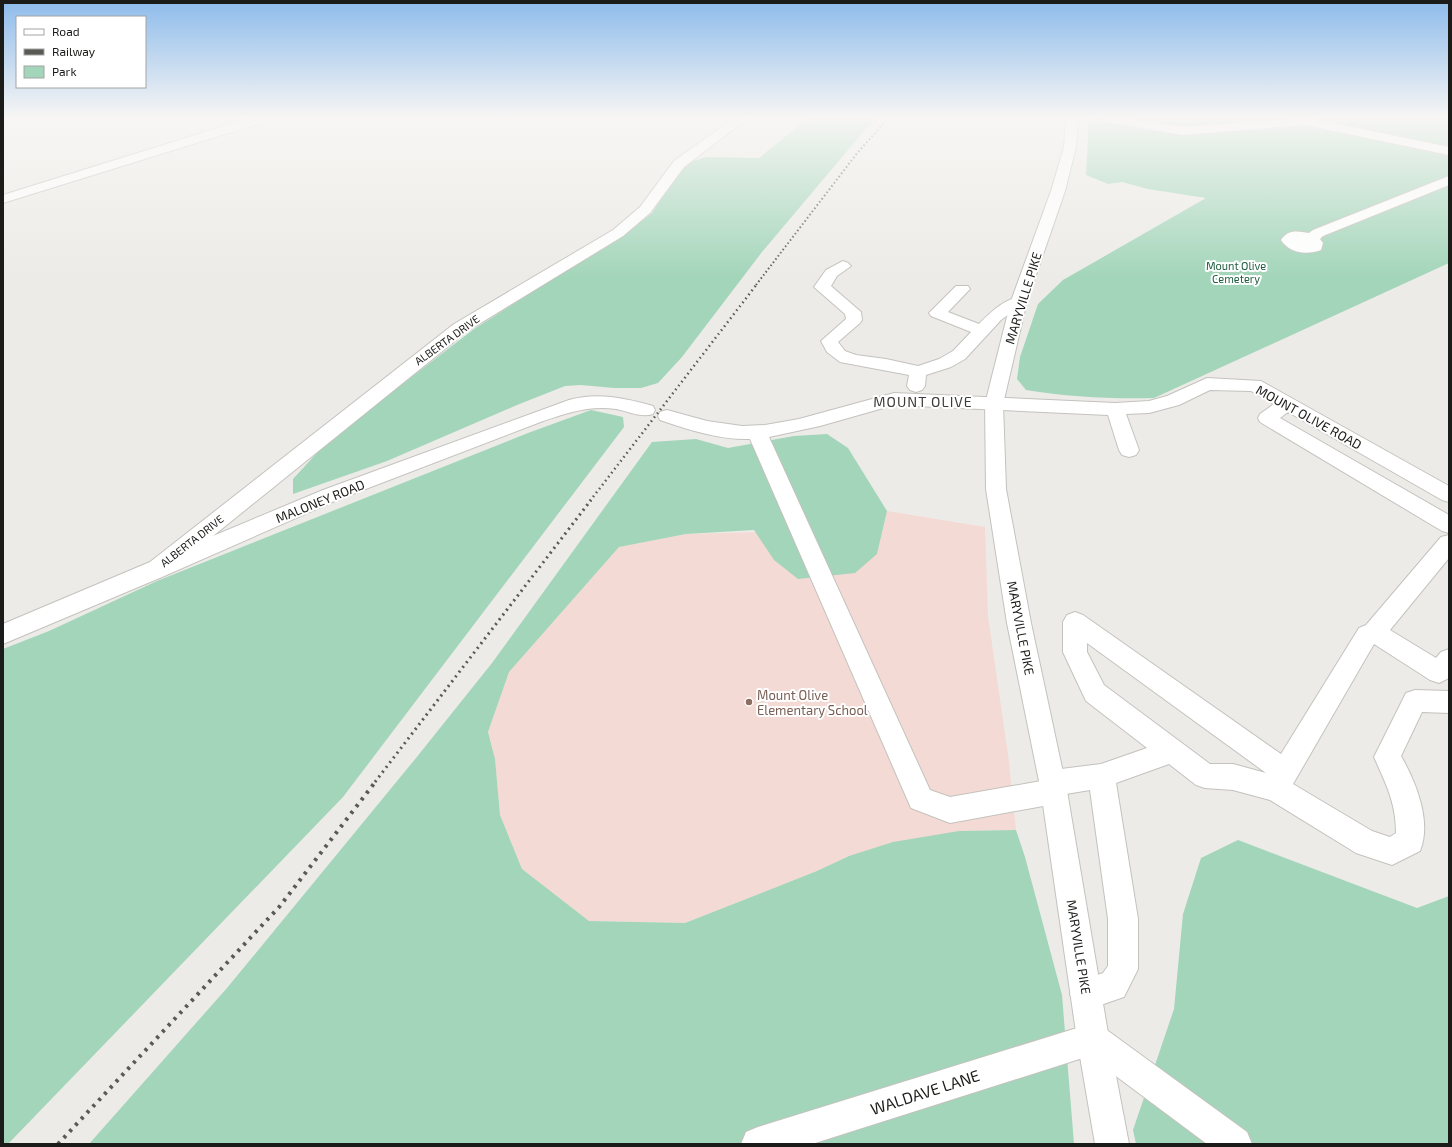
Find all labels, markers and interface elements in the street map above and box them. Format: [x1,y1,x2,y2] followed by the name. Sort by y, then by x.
[16,16,146,88] legend
[52,24,80,38] text: Road
[52,44,96,58] text: Railway
[52,64,77,78] text: Park
[1001,250,1045,346] street label: MARYVILLE PIKE
[1206,259,1266,285] park label: Mount Olive Cemetery
[412,312,482,367] street label: ALBERTA DRIVE
[1253,381,1365,453] street label: MOUNT OLIVE ROAD
[873,393,973,410] district label: MOUNT OLIVE
[273,476,367,526] street label: MALONEY ROAD
[157,512,226,569] street label: ALBERTA DRIVE
[1004,580,1038,676] street label: MARYVILLE PIKE
[757,687,868,718] place label: Mount Olive Elementary School
[744,697,754,707] marker: Mount Olive Elementary School
[1064,899,1094,995] street label: MARYVILLE PIKE
[868,1065,982,1118] street label: WALDAVE LANE

